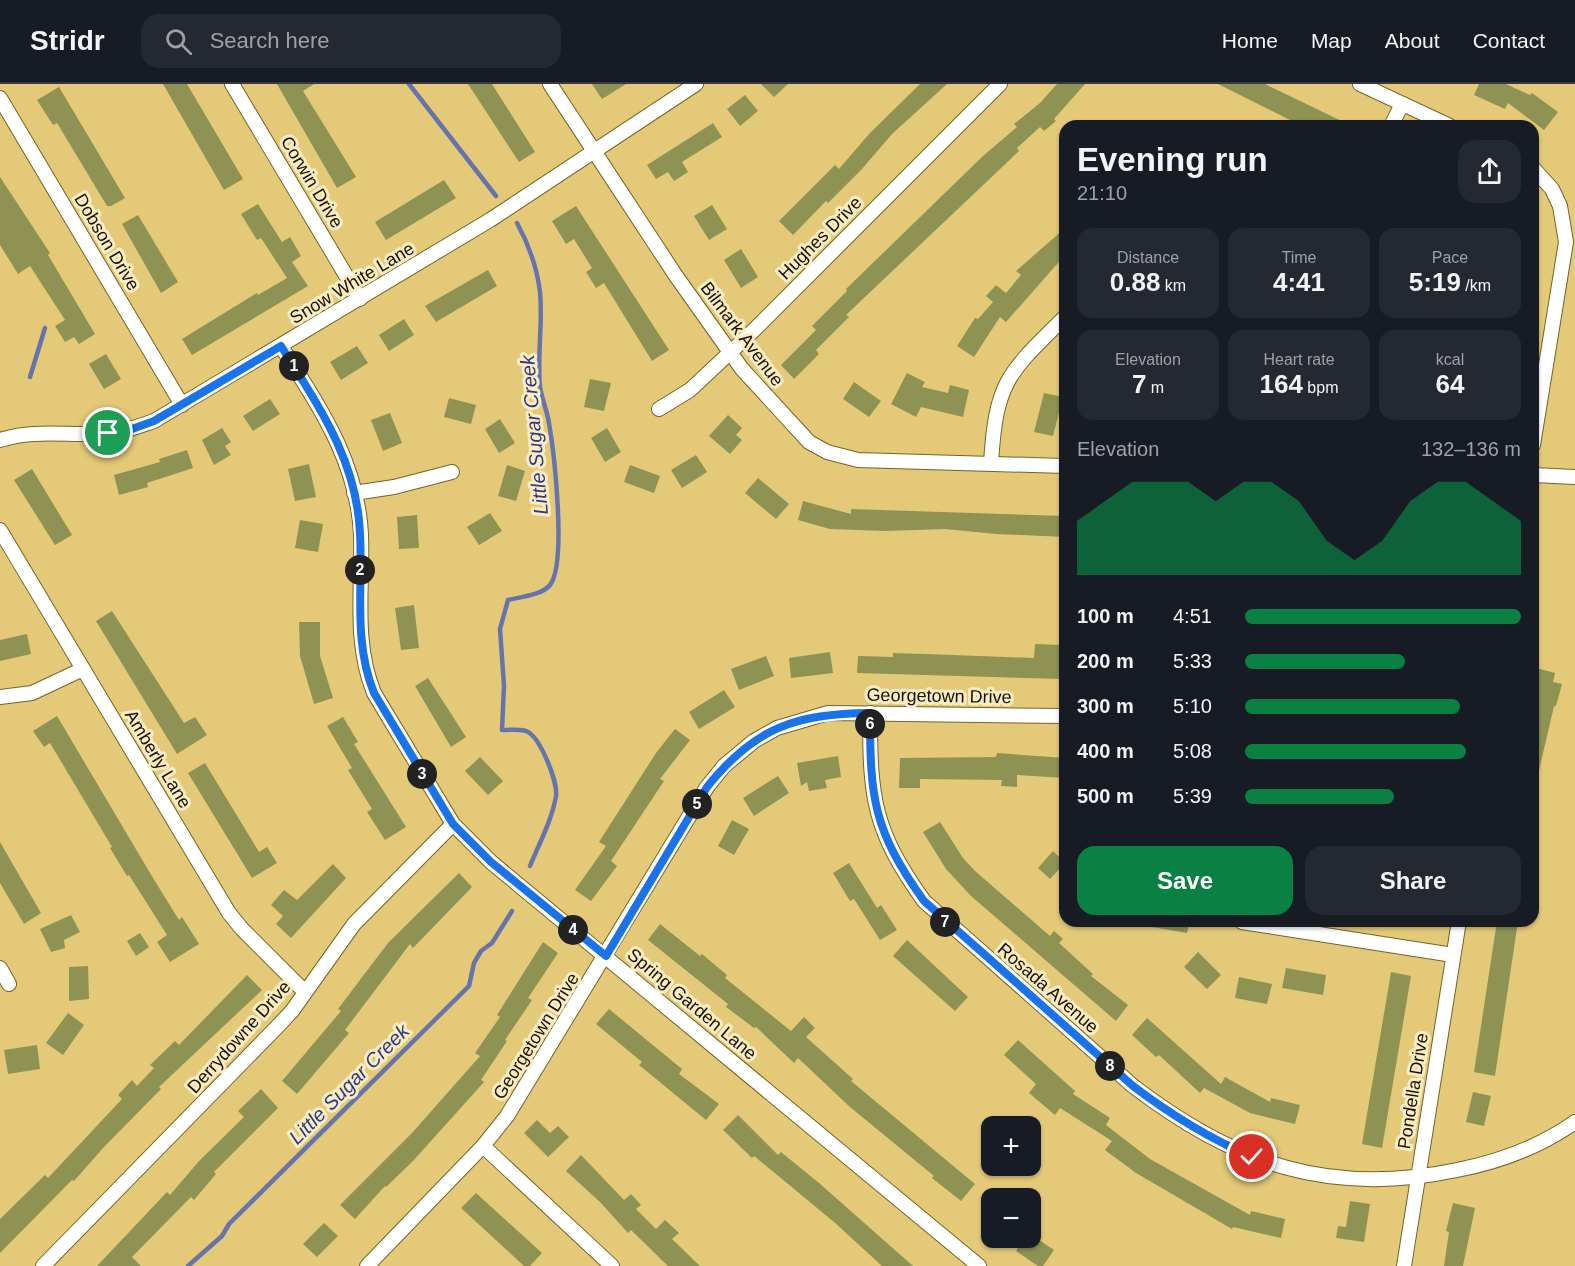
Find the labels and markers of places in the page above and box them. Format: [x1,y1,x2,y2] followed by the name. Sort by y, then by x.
[279,351,309,381] pin: 1
[82,407,133,458] pin
[345,555,375,585] pin: 2
[855,709,885,739] pin: 6
[407,759,437,789] pin: 3
[682,789,712,819] pin: 5
[930,907,960,937] pin: 7
[558,915,588,945] pin: 4
[1095,1051,1125,1081] pin: 8
[1226,1131,1277,1182] pin

